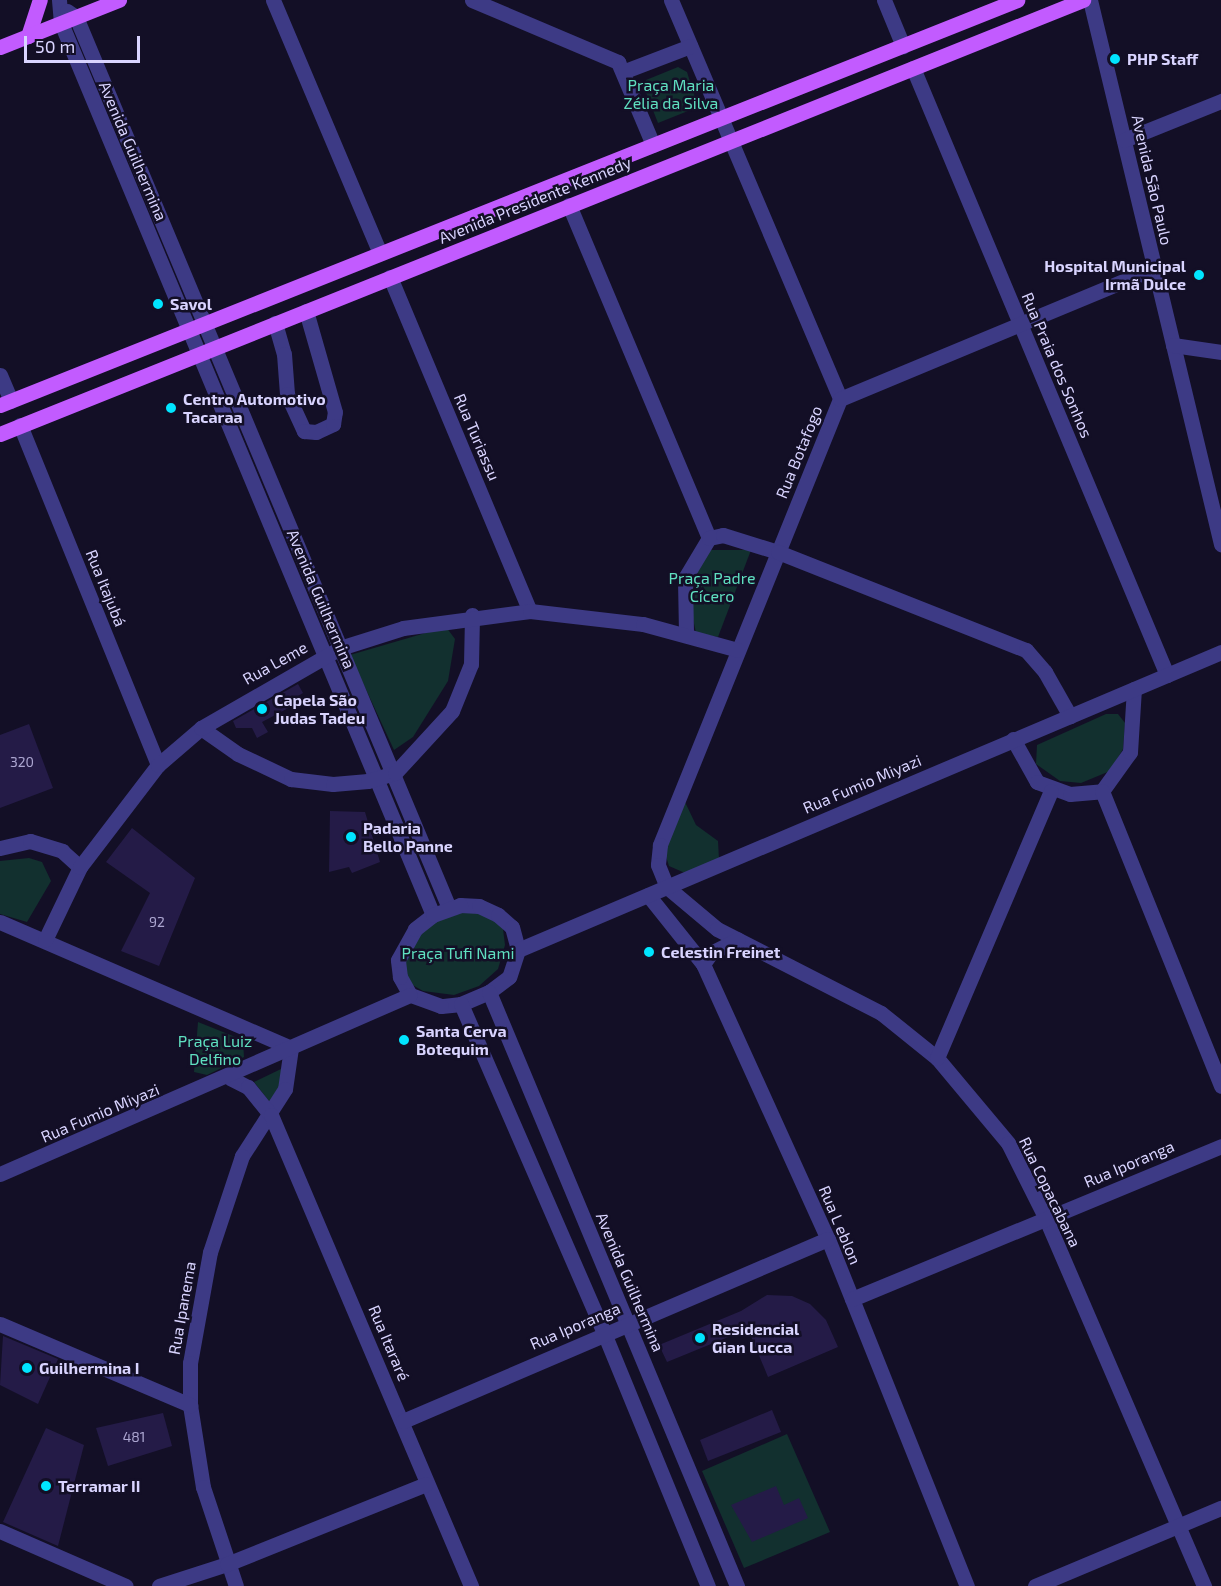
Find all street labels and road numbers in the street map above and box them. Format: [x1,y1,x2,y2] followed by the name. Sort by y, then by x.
[95,78,171,224] street label: Avenida Guilhermina
[1128,113,1176,247] street label: Avenida São Paulo
[436,153,634,247] street label: Avenida Presidente Kennedy
[1018,289,1096,441] street label: Rua Praia dos Sonhos
[450,390,504,484] street label: Rua Turiassu
[772,403,826,501] street label: Rua Botafogo
[283,526,359,672] street label: Avenida Guilhermina
[82,547,130,629] street label: Rua Itajubá
[239,637,311,689] street label: Rua Leme
[800,750,924,818] street label: Rua Fumio Miyazi
[38,1079,162,1147] street label: Rua Fumio Miyazi
[1015,1134,1085,1250] street label: Rua Copacabana
[1081,1136,1177,1192] street label: Rua Iporanga
[815,1183,865,1267] street label: Rua L eblon
[592,1209,668,1355] street label: Avenida Guilhermina
[164,1260,200,1356] street label: Rua Ipanema
[527,1298,623,1354] street label: Rua Iporanga
[364,1302,414,1384] street label: Rua Itararé

